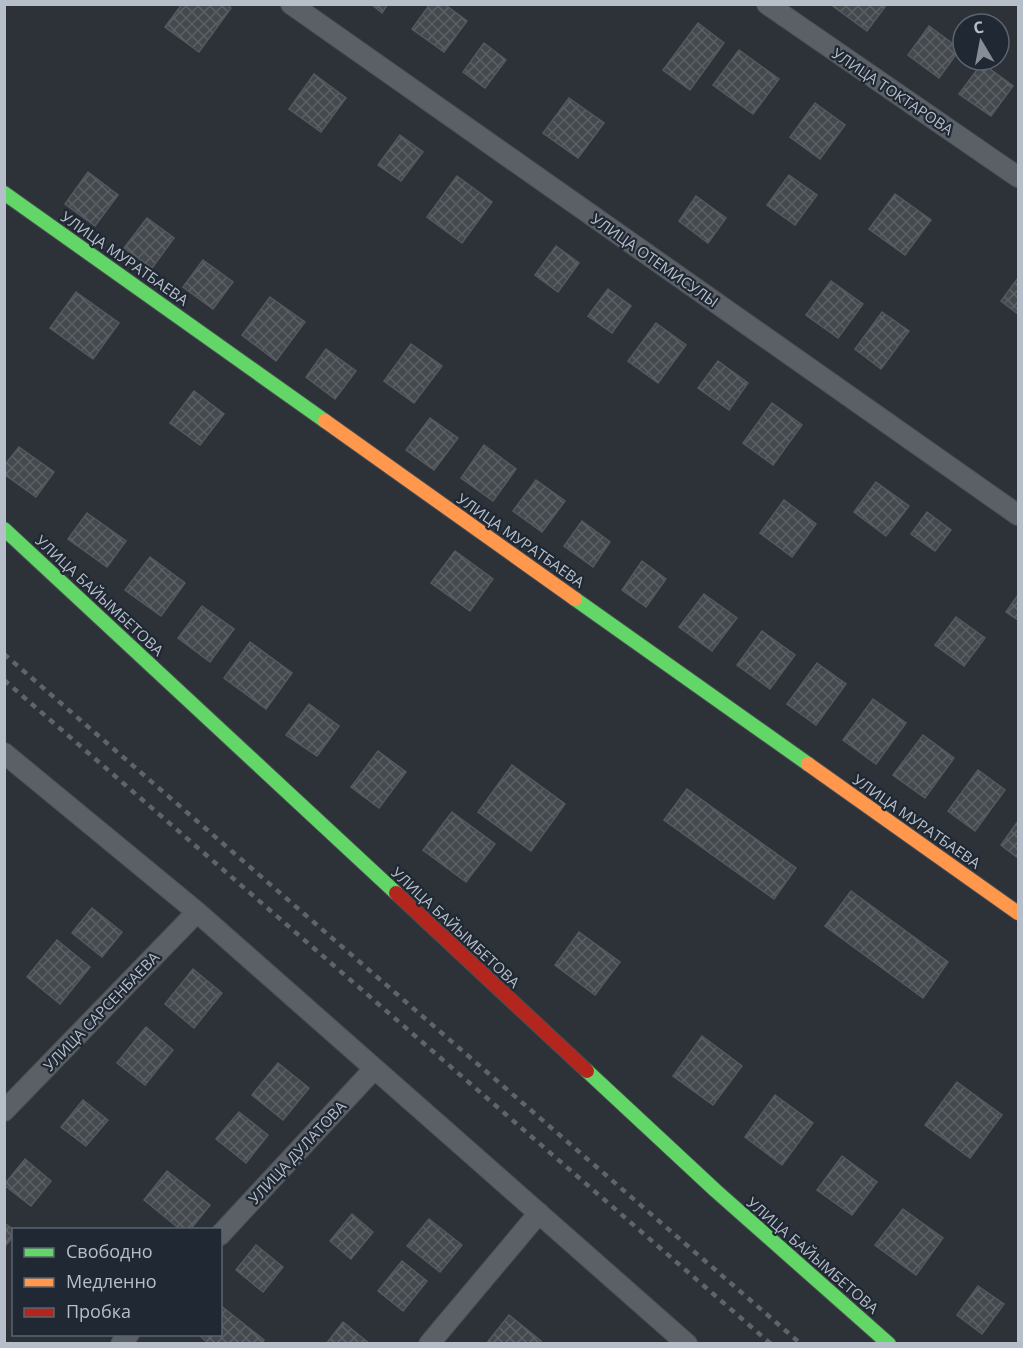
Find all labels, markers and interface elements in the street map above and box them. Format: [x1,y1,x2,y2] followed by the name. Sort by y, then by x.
[951,12,1011,72] north arrow
[971,16,985,39] text: С
[828,43,958,139] street label: УЛИЦА ТОКТАРОВА
[57,206,193,310] street label: УЛИЦА МУРАТБАЕВА
[588,209,722,311] street label: УЛИЦА ОТЕМИСУЛЫ
[453,488,589,592] street label: УЛИЦА МУРАТБАЕВА
[32,530,169,660] street label: УЛИЦА БАЙЫМБЕТОВА
[849,769,985,873] street label: УЛИЦА МУРАТБАЕВА
[388,862,525,992] street label: УЛИЦА БАЙЫМБЕТОВА
[39,947,164,1075] street label: УЛИЦА САРСЕНБАЕВА
[244,1096,350,1208] street label: УЛИЦА ДУЛАТОВА
[743,1192,884,1318] street label: УЛИЦА БАЙЫМБЕТОВА
[12,1228,222,1336] legend
[66,1239,153,1263] text: Свободно
[66,1269,157,1293] text: Медленно
[66,1299,131,1323] text: Пробка

